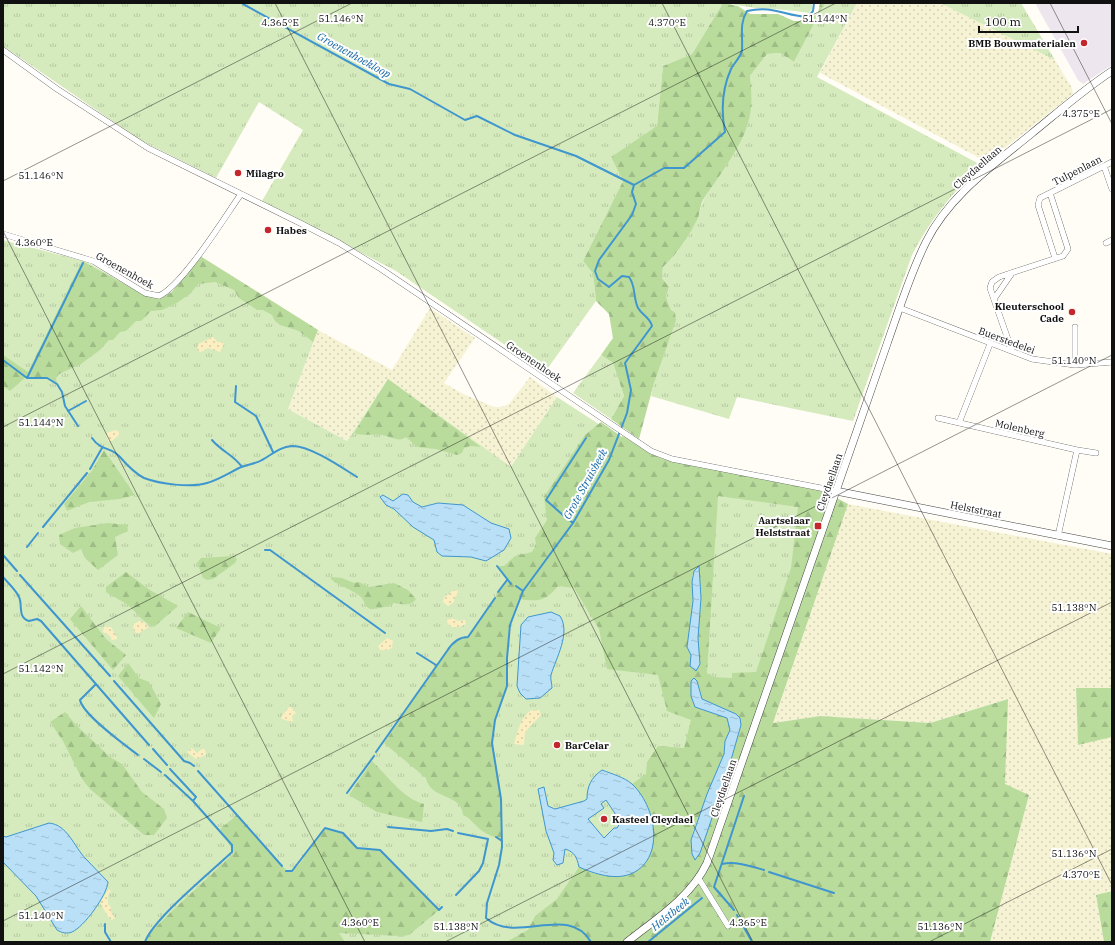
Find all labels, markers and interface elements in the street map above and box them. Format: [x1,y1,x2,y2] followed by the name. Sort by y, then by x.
[979,8,1078,34] scale bar
[318,12,364,25] text: 51.146°N
[802,12,848,25] text: 51.144°N
[985,14,1021,29] text: 100 m
[261,16,299,29] text: 4.365°E
[648,16,686,29] text: 4.370°E
[315,29,393,81] water label: Groenenhoekloop
[968,37,1076,50] place label: BMB Bouwmaterialen
[1079,38,1089,48] marker: BMB Bouwmaterialen
[1062,107,1100,120] text: 4.375°E
[950,142,1005,192] street label: Cleydaellaan
[1050,152,1105,188] street label: Tulpenlaan
[246,167,284,180] place label: Milagro
[233,168,243,178] marker: Milagro
[18,169,64,182] text: 51.146°N
[276,224,307,237] place label: Habes
[263,225,273,235] marker: Habes
[15,236,53,249] text: 4.360°E
[94,249,156,292] street label: Groenenhoek
[995,300,1064,325] place label: Kleuterschool Cade
[1067,307,1077,317] marker: Kleuterschool Cade
[977,324,1037,357] street label: Buerstedelei
[504,338,564,385] street label: Groenenhoek
[1051,354,1097,367] text: 51.140°N
[18,416,64,429] text: 51.144°N
[994,416,1046,441] street label: Molenberg
[560,446,610,522] water label: Grote Struisbeek
[814,451,846,513] street label: Cleydaellaan
[949,498,1003,521] street label: Helststraat
[755,514,810,539] place label: Aartselaar Helststraat
[813,521,823,531] marker: Aartselaar Helststraat
[1051,601,1097,614] text: 51.138°N
[18,662,64,675] text: 51.142°N
[565,739,609,752] place label: BarCelar
[552,740,562,750] marker: BarCelar
[708,757,740,819] street label: Cleydaellaan
[612,813,693,826] place label: Kasteel Cleydael
[599,814,609,824] marker: Kasteel Cleydael
[1051,847,1097,860] text: 51.136°N
[1062,868,1100,881] text: 4.370°E
[647,894,692,934] water label: Helstbeek
[18,909,64,922] text: 51.140°N
[341,916,379,929] text: 4.360°E
[729,916,767,929] text: 4.365°E
[433,920,479,933] text: 51.138°N
[917,920,963,933] text: 51.136°N

